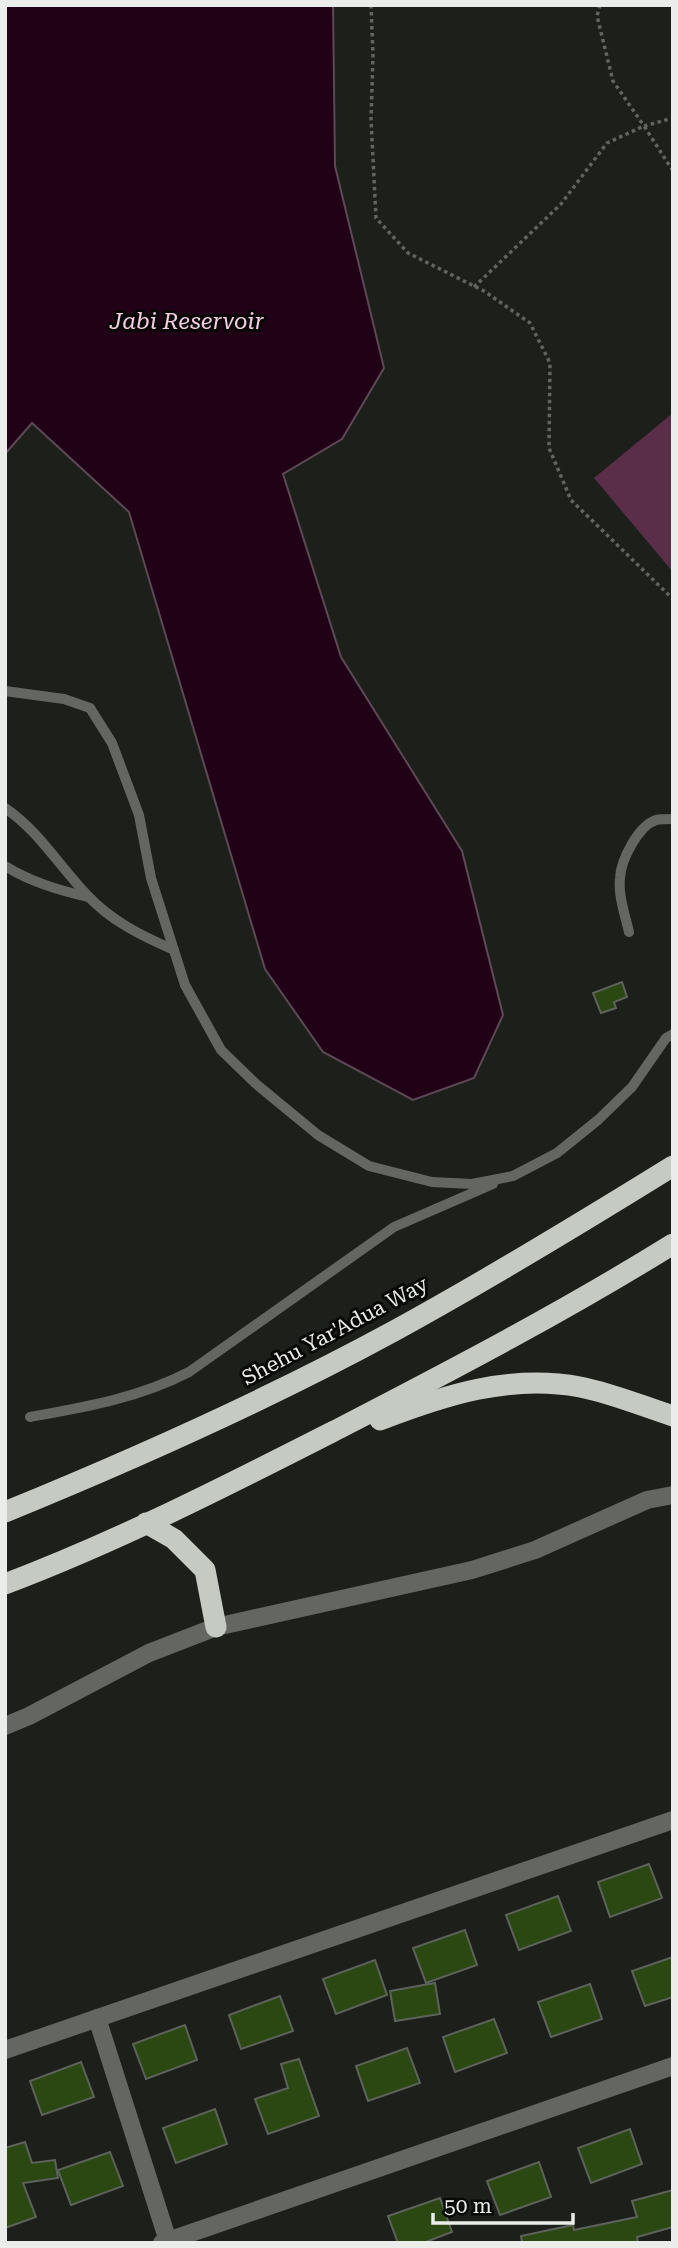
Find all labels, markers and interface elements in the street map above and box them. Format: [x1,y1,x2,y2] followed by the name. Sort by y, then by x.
[109,308,265,335] water label: Jabi Reservoir
[238,1271,433,1390] street label: Shehu Yar'Adua Way
[433,2182,573,2226] scale bar
[444,2194,492,2218] text: 50 m

